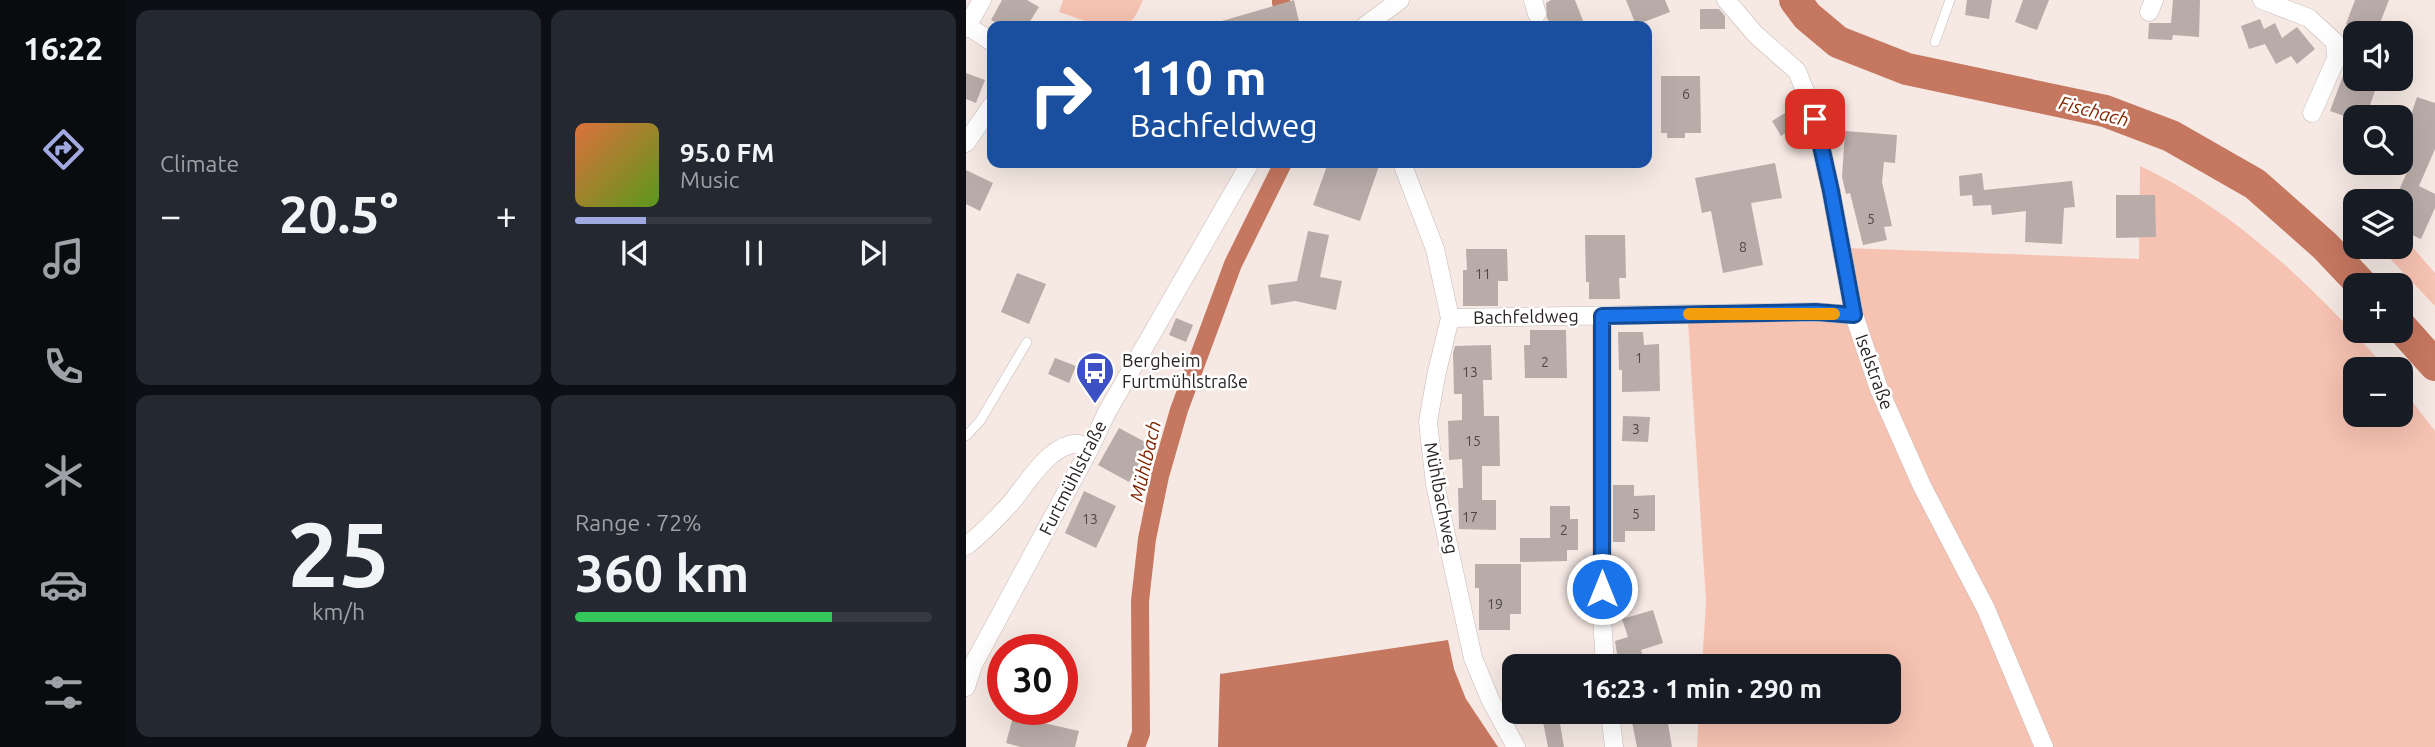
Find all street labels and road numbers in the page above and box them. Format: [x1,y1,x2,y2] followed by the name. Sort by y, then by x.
[1473,305,1579,327] street label: Bachfeldweg
[1852,331,1898,412] street label: Iselstraße
[1035,417,1110,538] street label: Furtmühlstraße
[1421,440,1463,555] street label: Mühlbachweg

